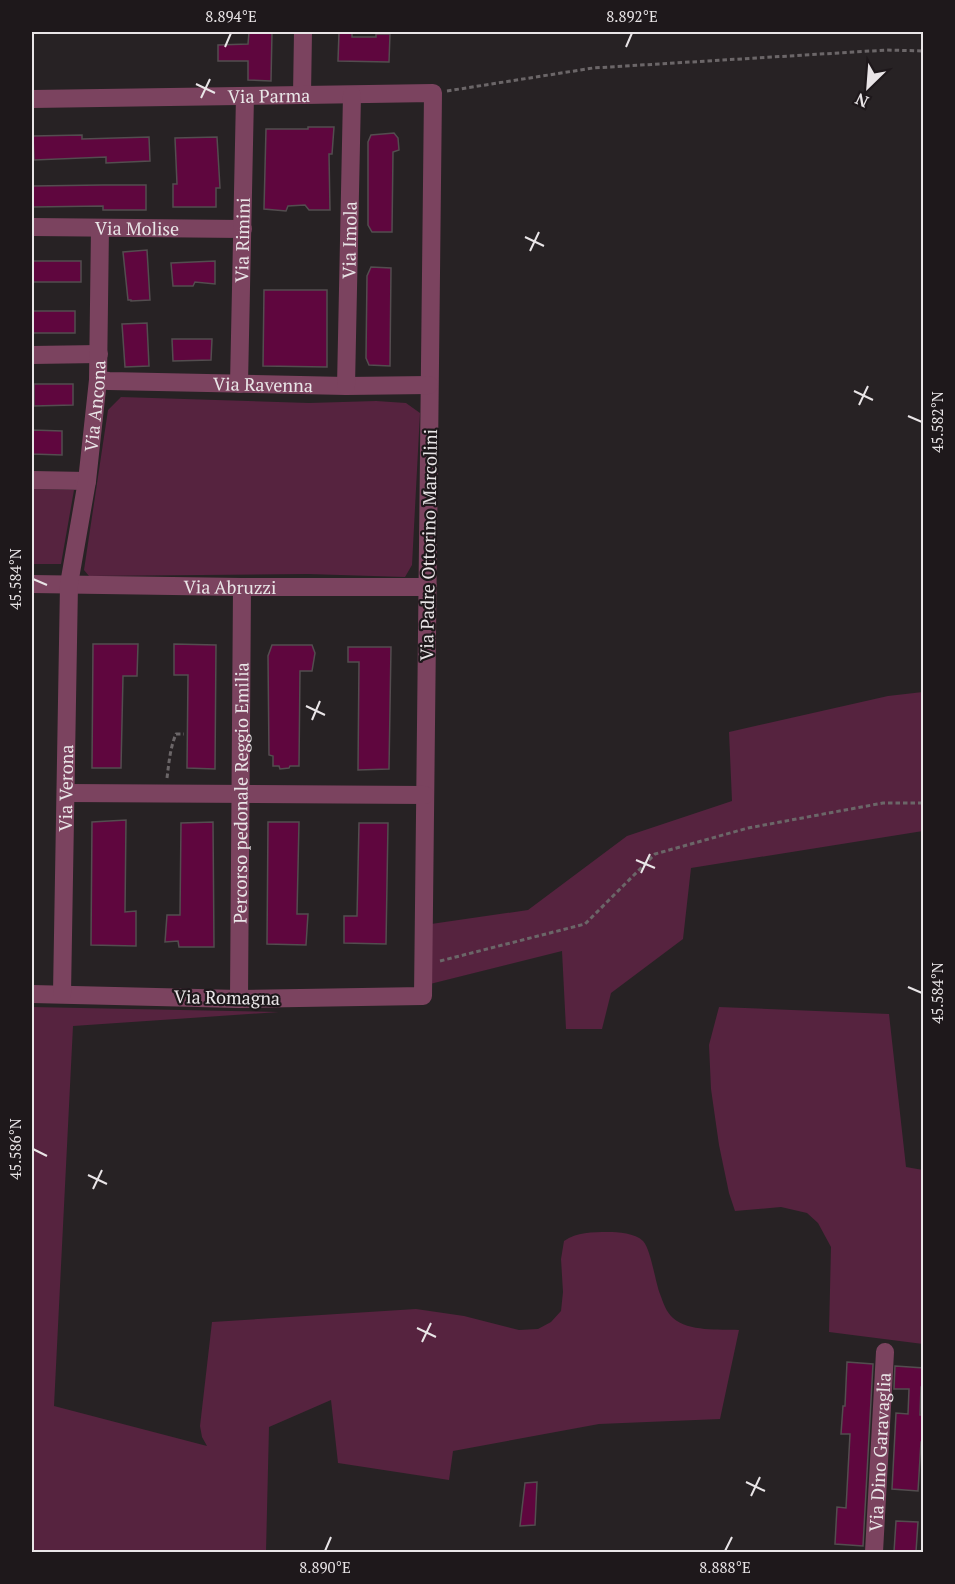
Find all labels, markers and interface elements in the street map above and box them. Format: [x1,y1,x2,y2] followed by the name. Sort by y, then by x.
[205,6,257,26] text: 8.894°E
[606,6,658,26] text: 8.892°E
[838,57,898,117] north arrow
[228,83,310,108] street label: Via Parma
[852,88,872,113] text: N
[229,197,255,283] street label: Via Rimini
[336,201,362,279] street label: Via Imola
[95,216,179,240] street label: Via Molise
[78,360,110,453] street label: Via Ancona
[213,371,313,397] street label: Via Ravenna
[927,391,947,453] text: 45.582°N
[414,429,442,661] street label: Via Padre Ottorino Marcolini
[5,548,25,610] text: 45.584°N
[183,574,276,599] street label: Via Abruzzi
[228,662,253,924] street label: Percorso pedonale Reggio Emilia
[53,744,78,832] street label: Via Verona
[927,962,947,1024] text: 45.584°N
[174,984,280,1010] street label: Via Romagna
[5,1118,25,1180] text: 45.586°N
[863,1372,896,1532] street label: Via Dino Garavaglia
[299,1557,351,1577] text: 8.890°E
[699,1557,751,1577] text: 8.888°E

